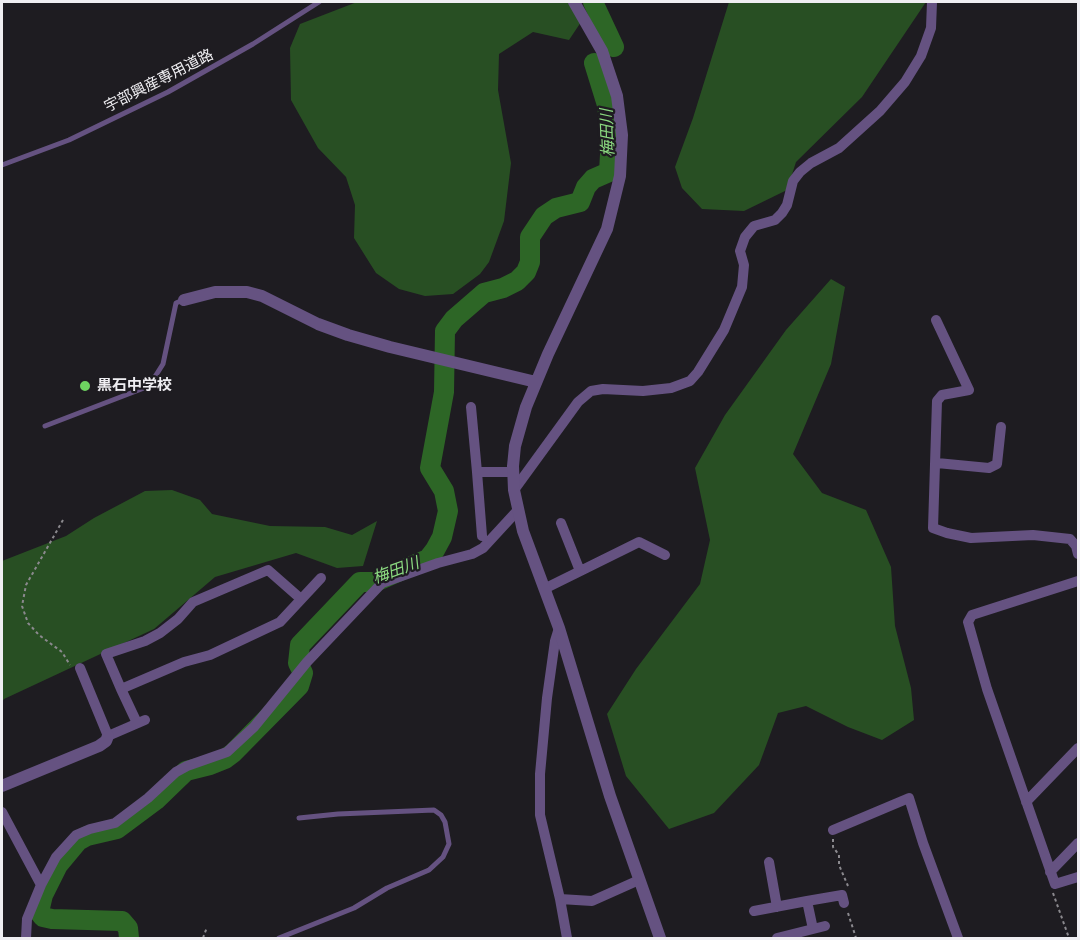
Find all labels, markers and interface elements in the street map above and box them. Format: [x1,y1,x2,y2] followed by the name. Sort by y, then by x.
[101,46,217,116] street label: 宇部興産専用道路
[598,109,618,157] water label: 梅田川
[97,377,172,395] place label: 黒石中学校
[78,379,92,393] marker: 黒石中学校
[370,554,422,588] water label: 梅田川

